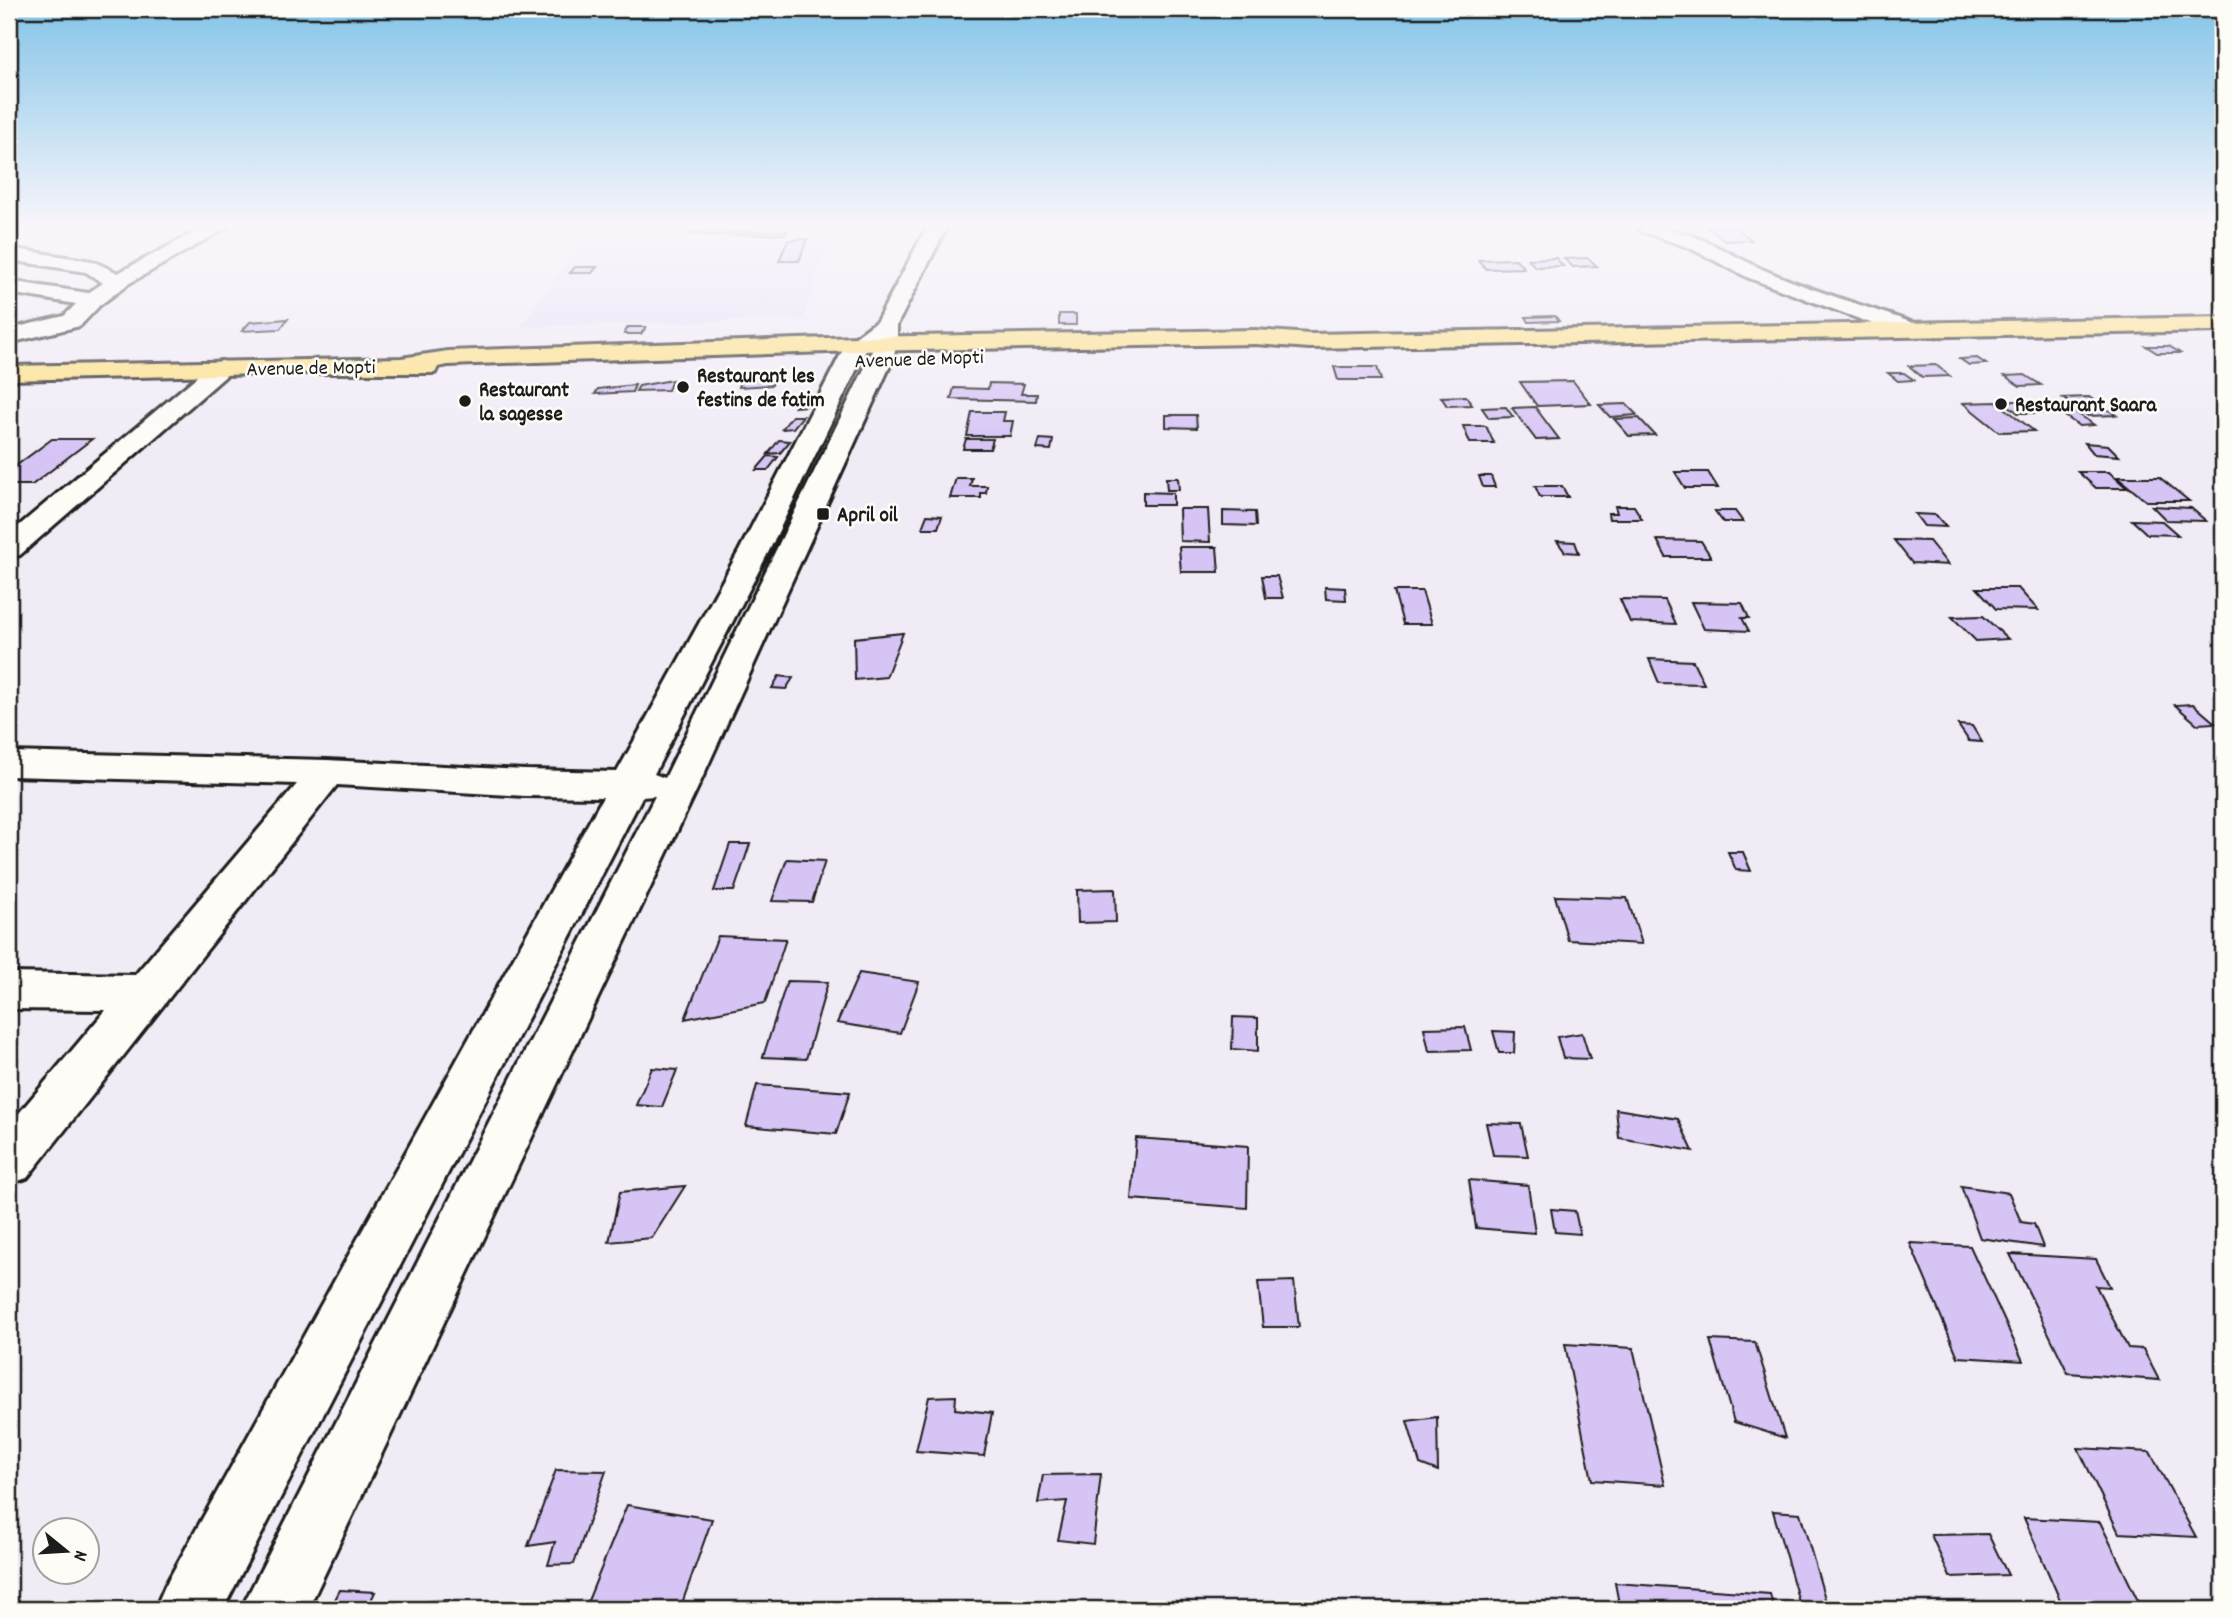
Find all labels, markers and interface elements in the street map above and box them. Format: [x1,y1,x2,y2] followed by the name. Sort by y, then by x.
[854,344,984,378] street label: Avenue de Mopti
[246,354,376,386] street label: Avenue de Mopti
[696,363,825,417] place label: Restaurant les festins de fatim
[479,377,569,431] place label: Restaurant la sagesse
[675,379,691,395] marker: Restaurant les festins de fatim
[2015,392,2158,422] place label: Restaurant Saara
[457,393,473,409] marker: Restaurant la sagesse
[1993,396,2009,412] marker: Restaurant Saara
[837,502,899,532] place label: April oil
[815,506,831,522] marker: April oil
[32,1516,102,1586] north arrow
[65,1547,93,1564] text: N

